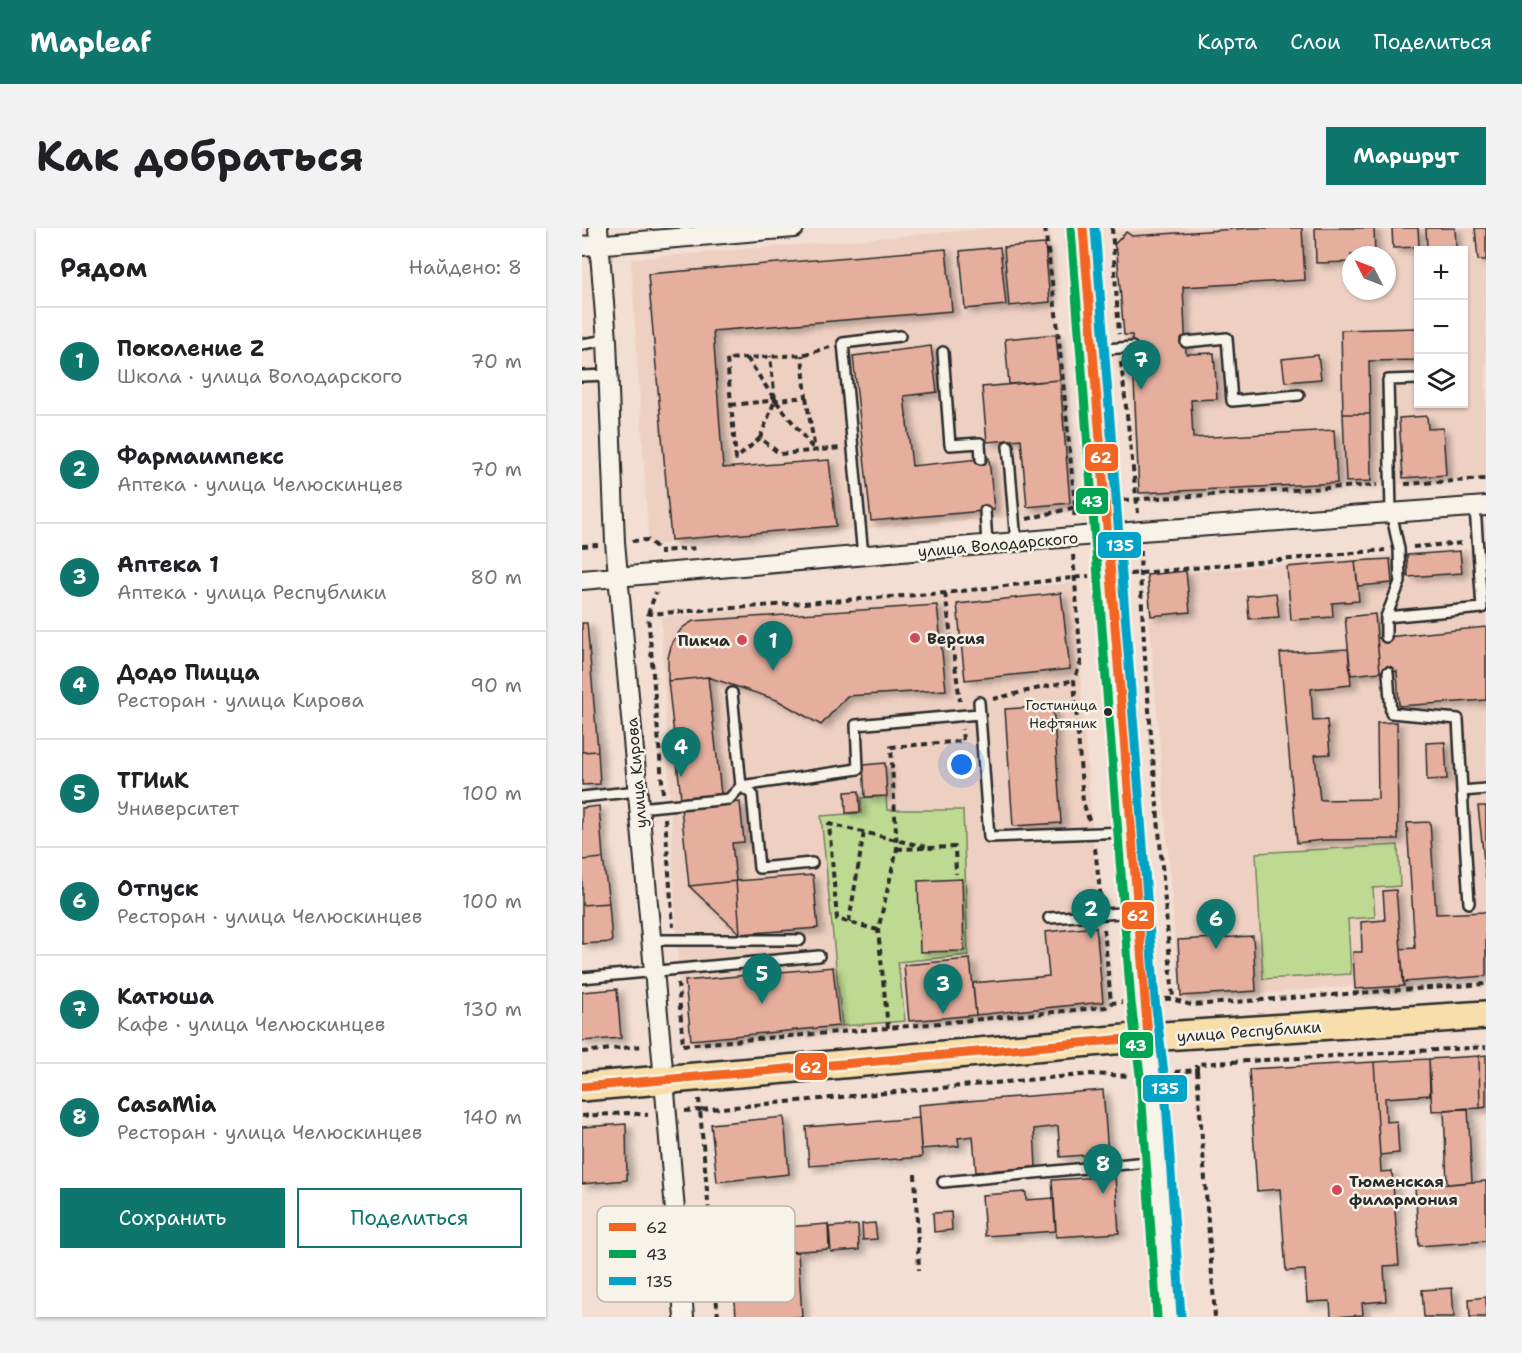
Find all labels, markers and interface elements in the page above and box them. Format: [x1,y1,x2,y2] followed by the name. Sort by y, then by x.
[30,23,151,61] text: Mapleaf
[1197,28,1257,56] text: Карта
[1290,28,1341,56] text: Слои
[1374,28,1492,56] text: Поделиться
[1326,127,1486,185] button: Маршрут
[36,128,364,184] text: Как добраться
[1342,246,1396,300] north arrow
[1414,246,1468,408] map controls
[1414,246,1468,300] button: +
[60,250,147,285] text: Рядом
[409,254,522,280] text: Найдено: 8
[1414,300,1468,354] button: −
[117,334,264,363] text: Поколение Z
[1122,340,1160,390] pin: 7
[75,348,84,374] text: 1
[470,348,522,374] text: 70 m
[1414,354,1468,408] button: layers
[117,363,402,389] text: Школа · улица Володарского
[117,442,284,471] text: Фармаимпекс
[1084,443,1119,472] line badge: 62
[1090,447,1112,468] text: 62
[73,456,87,482] text: 2
[470,456,522,482] text: 70 m
[117,471,403,497] text: Аптека · улица Челюскинцев
[1075,487,1109,515] line badge: 43
[1081,491,1103,512] text: 43
[917,527,1079,562] street label: улица Володарского
[1097,531,1142,559] line badge: 135
[1106,535,1134,556] text: 135
[117,550,219,579] text: Аптека 1
[73,564,87,590] text: 3
[470,564,522,590] text: 80 m
[117,579,387,605] text: Аптека · улица Республики
[754,622,792,671] pin: 1
[927,628,985,649] place label: Версия
[678,630,730,651] place label: Пикча
[908,631,922,645] marker: Версия
[735,633,749,647] marker: Пикча
[117,658,260,687] text: Додо Пицца
[73,672,87,698] text: 4
[470,672,522,698] text: 90 m
[117,687,364,713] text: Ресторан · улица Кирова
[1026,696,1098,732] place label: Гостиница Нефтяник
[1102,706,1114,718] marker: Гостиница Нефтяник
[621,717,652,829] street label: улица Кирова
[662,728,700,777] pin: 4
[947,750,976,779] your location
[117,766,189,795] text: ТГИиК
[73,780,86,806] text: 5
[462,780,522,806] text: 100 m
[117,795,239,821] text: Университет
[117,874,199,903] text: Отпуск
[73,888,87,914] text: 6
[462,888,522,914] text: 100 m
[1072,890,1110,939] pin: 2
[1196,900,1236,949] pin: 6
[1121,901,1155,930] line badge: 62
[117,903,422,929] text: Ресторан · улица Челюскинцев
[1127,905,1149,926] text: 62
[742,954,782,1004] pin: 5
[924,964,962,1014] pin: 3
[117,982,214,1011] text: Катюша
[73,996,87,1022] text: 7
[463,996,522,1022] text: 130 m
[117,1011,385,1037] text: Кафе · улица Челюскинцев
[1176,1016,1322,1047] street label: улица Республики
[1119,1031,1154,1059] line badge: 43
[1125,1035,1147,1056] text: 43
[794,1052,828,1081] line badge: 62
[800,1057,822,1078] text: 62
[1142,1074,1188,1103] line badge: 135
[1151,1078,1179,1099] text: 135
[117,1090,216,1119] text: CasaMia
[73,1104,87,1130] text: 8
[463,1104,522,1130] text: 140 m
[117,1119,422,1145] text: Ресторан · улица Челюскинцев
[1084,1144,1122,1194] pin: 8
[1349,1171,1458,1210] place label: Тюменская филармония
[1330,1183,1344,1197] marker: Тюменская филармония
[60,1188,285,1248] button: Сохранить
[297,1188,522,1248] button: Поделиться
[597,1206,795,1302] legend
[646,1217,667,1238] text: 62
[646,1244,667,1265] text: 43
[646,1271,672,1292] text: 135

